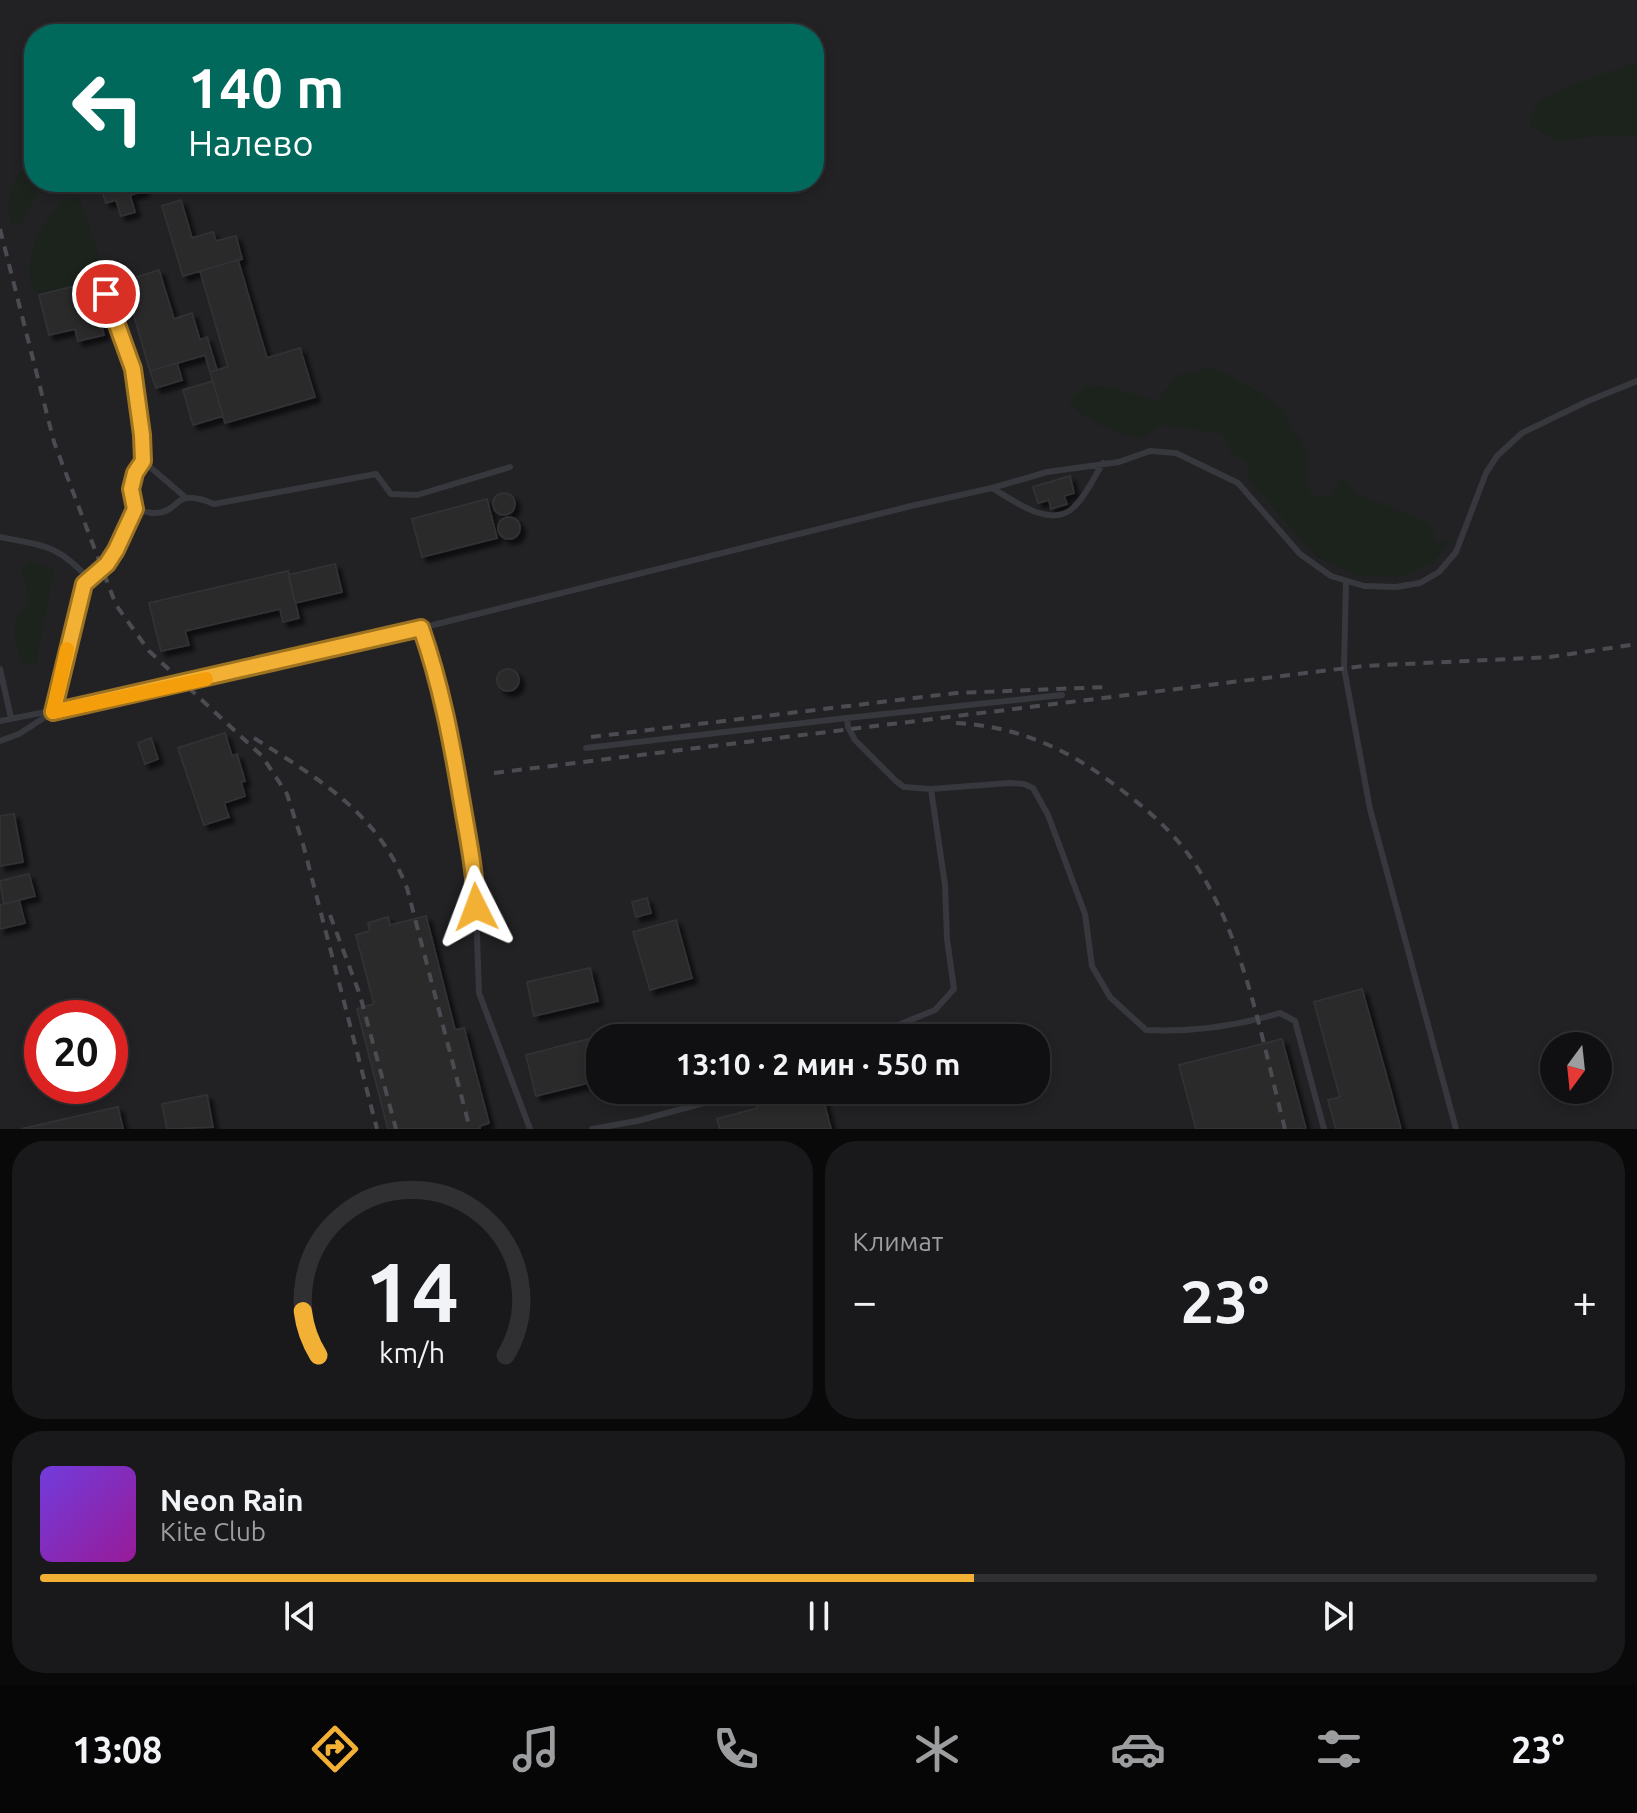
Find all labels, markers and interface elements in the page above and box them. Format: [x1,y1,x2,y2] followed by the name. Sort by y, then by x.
[56,56,160,160] icon: left
[188,56,344,119] text: 140 m
[188,122,313,163] text: Налево
[72,260,140,328] pin
[84,272,128,316] icon: arrive
[434,865,518,949] position arrow
[24,1000,128,1104] speed limit sign: 20
[1540,1032,1612,1104] north arrow
[1540,1032,1612,1104] map controls
[676,1047,960,1081] text: 13:10 · 2 мин · 550 m
[853,1227,943,1256] text: Климат
[365,1244,459,1338] text: 14
[1180,1267,1269,1334] text: 23°
[853,1276,877,1325] text: −
[1572,1276,1597,1325] text: +
[379,1336,445,1368] text: km/h
[160,1483,304,1517] text: Neon Rain
[160,1517,266,1546] text: Kite Club
[278,1594,322,1638] icon: previous
[797,1594,841,1638] icon: pause
[1316,1594,1360,1638] icon: next
[307,1721,363,1777] icon: directions
[508,1721,564,1777] icon: music
[708,1721,764,1777] icon: phone
[909,1721,965,1777] icon: climate
[1110,1721,1166,1777] icon: car
[1311,1721,1367,1777] icon: filters
[72,1729,162,1770] text: 13:08
[1511,1729,1565,1770] text: 23°

